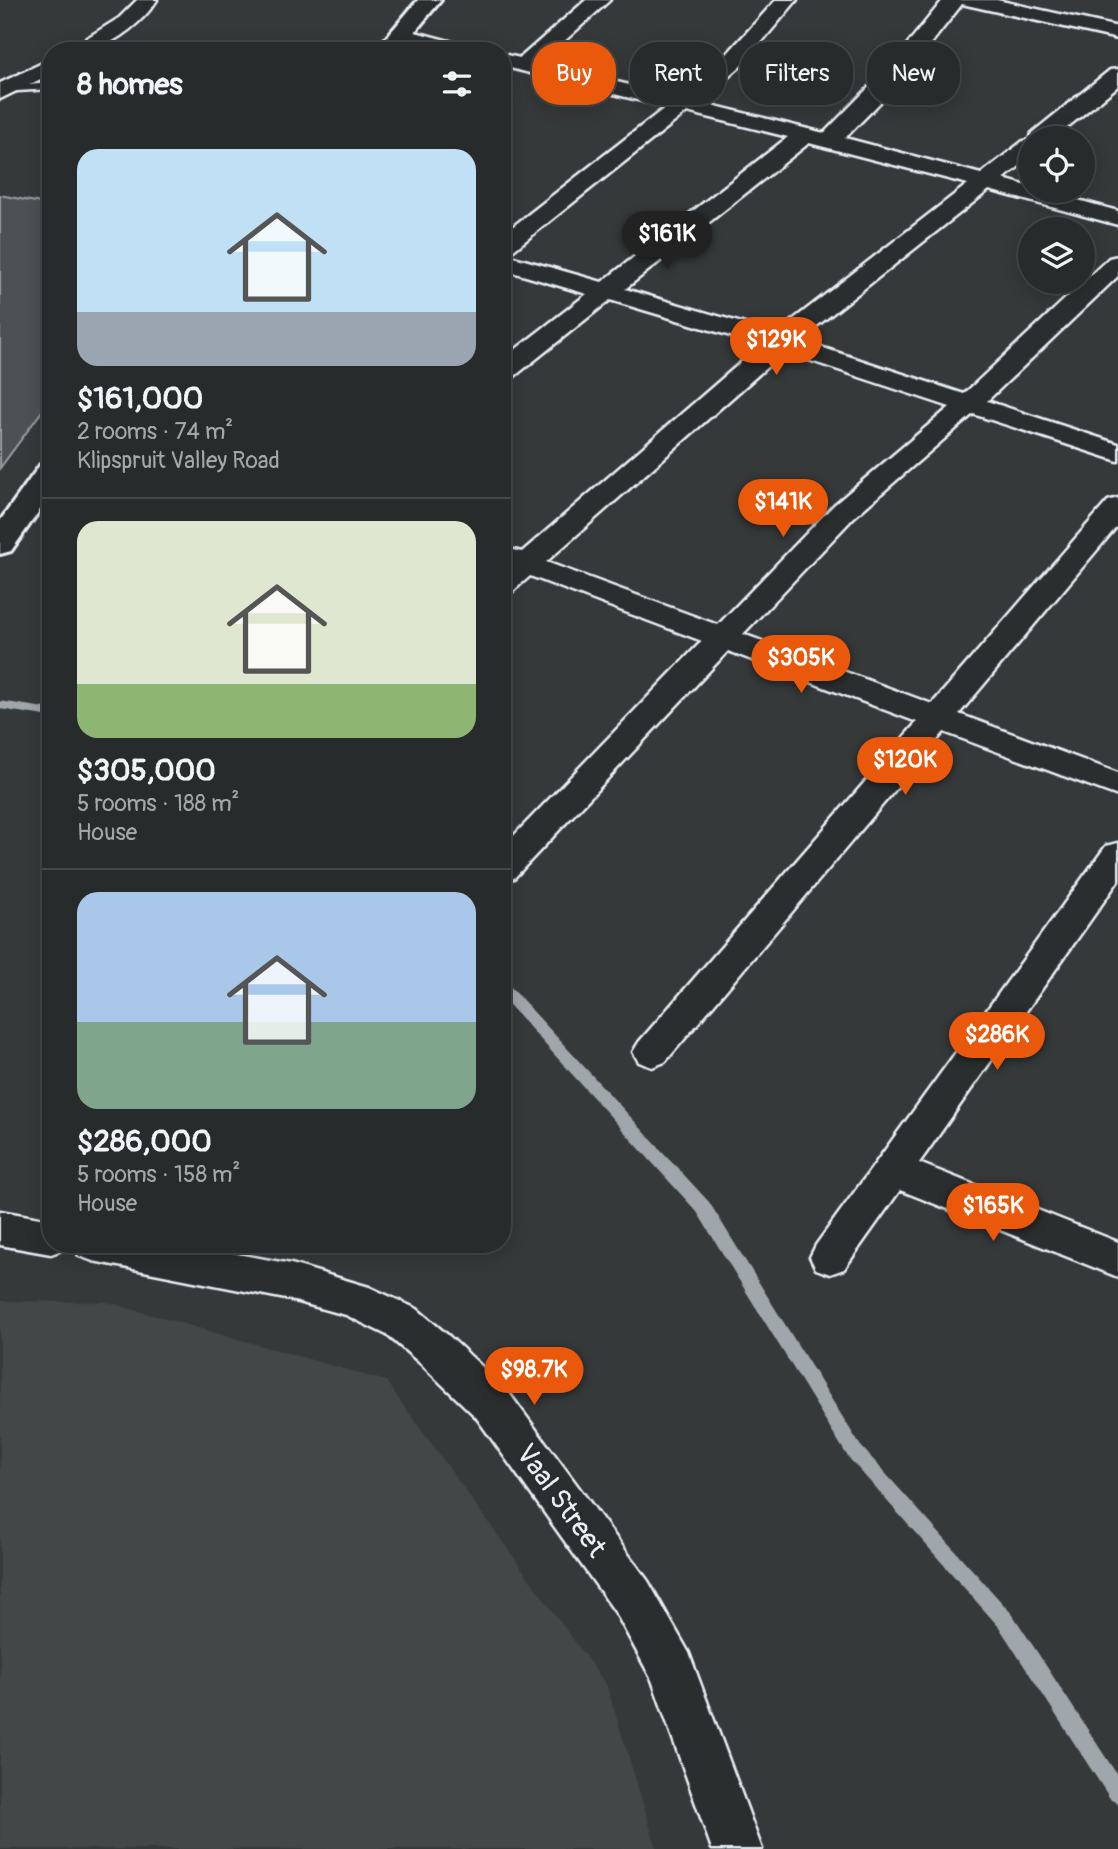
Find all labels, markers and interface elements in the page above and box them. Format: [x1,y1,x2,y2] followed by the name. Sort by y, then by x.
[532,42,616,105] chip: Buy
[630,42,726,105] chip: Rent
[740,42,853,105] chip: Filters
[867,42,960,105] chip: New
[438,65,476,103] icon: filters
[77,66,183,103] text: 8 homes
[1018,126,1095,294] map controls
[1018,126,1095,203] button: locate
[214,194,340,320] icon: home
[618,212,716,271] pin: $161K
[1018,217,1095,294] button: layers
[638,219,696,248] text: $161K
[727,318,825,377] pin: $129K
[746,325,806,354] text: $129K
[77,380,203,417] text: $161,000
[77,417,233,446] text: 2 rooms · 74 m²
[77,446,280,475] text: Klipspruit Valley Road
[734,480,832,539] pin: $141K
[754,487,812,516] text: $141K
[214,566,340,692] icon: home
[752,636,850,695] pin: $305K
[767,643,835,672] text: $305K
[856,738,954,797] pin: $120K
[873,745,937,774] text: $120K
[77,752,216,789] text: $305,000
[77,789,239,818] text: 5 rooms · 188 m²
[77,818,137,847] text: House
[214,937,340,1063] icon: home
[948,1012,1046,1072] pin: $286K
[965,1020,1029,1049] text: $286K
[77,1123,212,1160] text: $286,000
[77,1160,240,1189] text: 5 rooms · 158 m²
[944,1184,1042,1243] pin: $165K
[77,1189,137,1218] text: House
[962,1191,1024,1220] text: $165K
[477,1348,591,1407] pin: $98.7K
[501,1355,567,1384] text: $98.7K
[508,1437,614,1565] street label: Vaal Street

